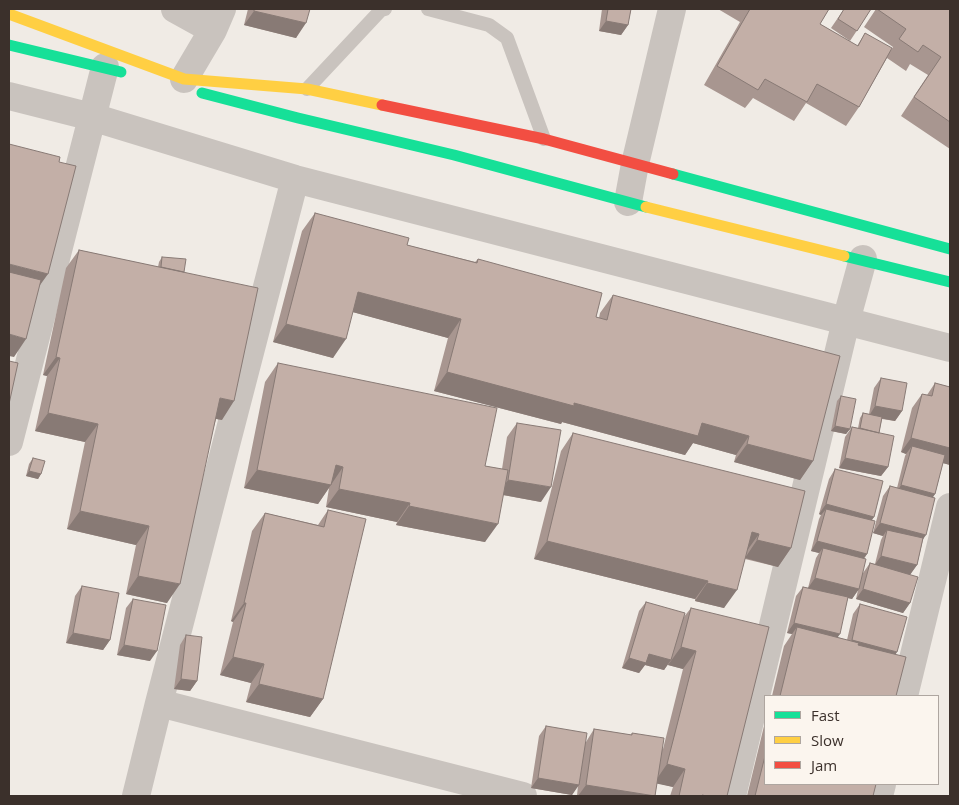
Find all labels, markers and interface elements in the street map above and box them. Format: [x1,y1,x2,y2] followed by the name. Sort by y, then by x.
[764,695,939,785] legend
[811,705,840,725] text: Fast
[811,730,844,750] text: Slow
[811,755,837,775] text: Jam

